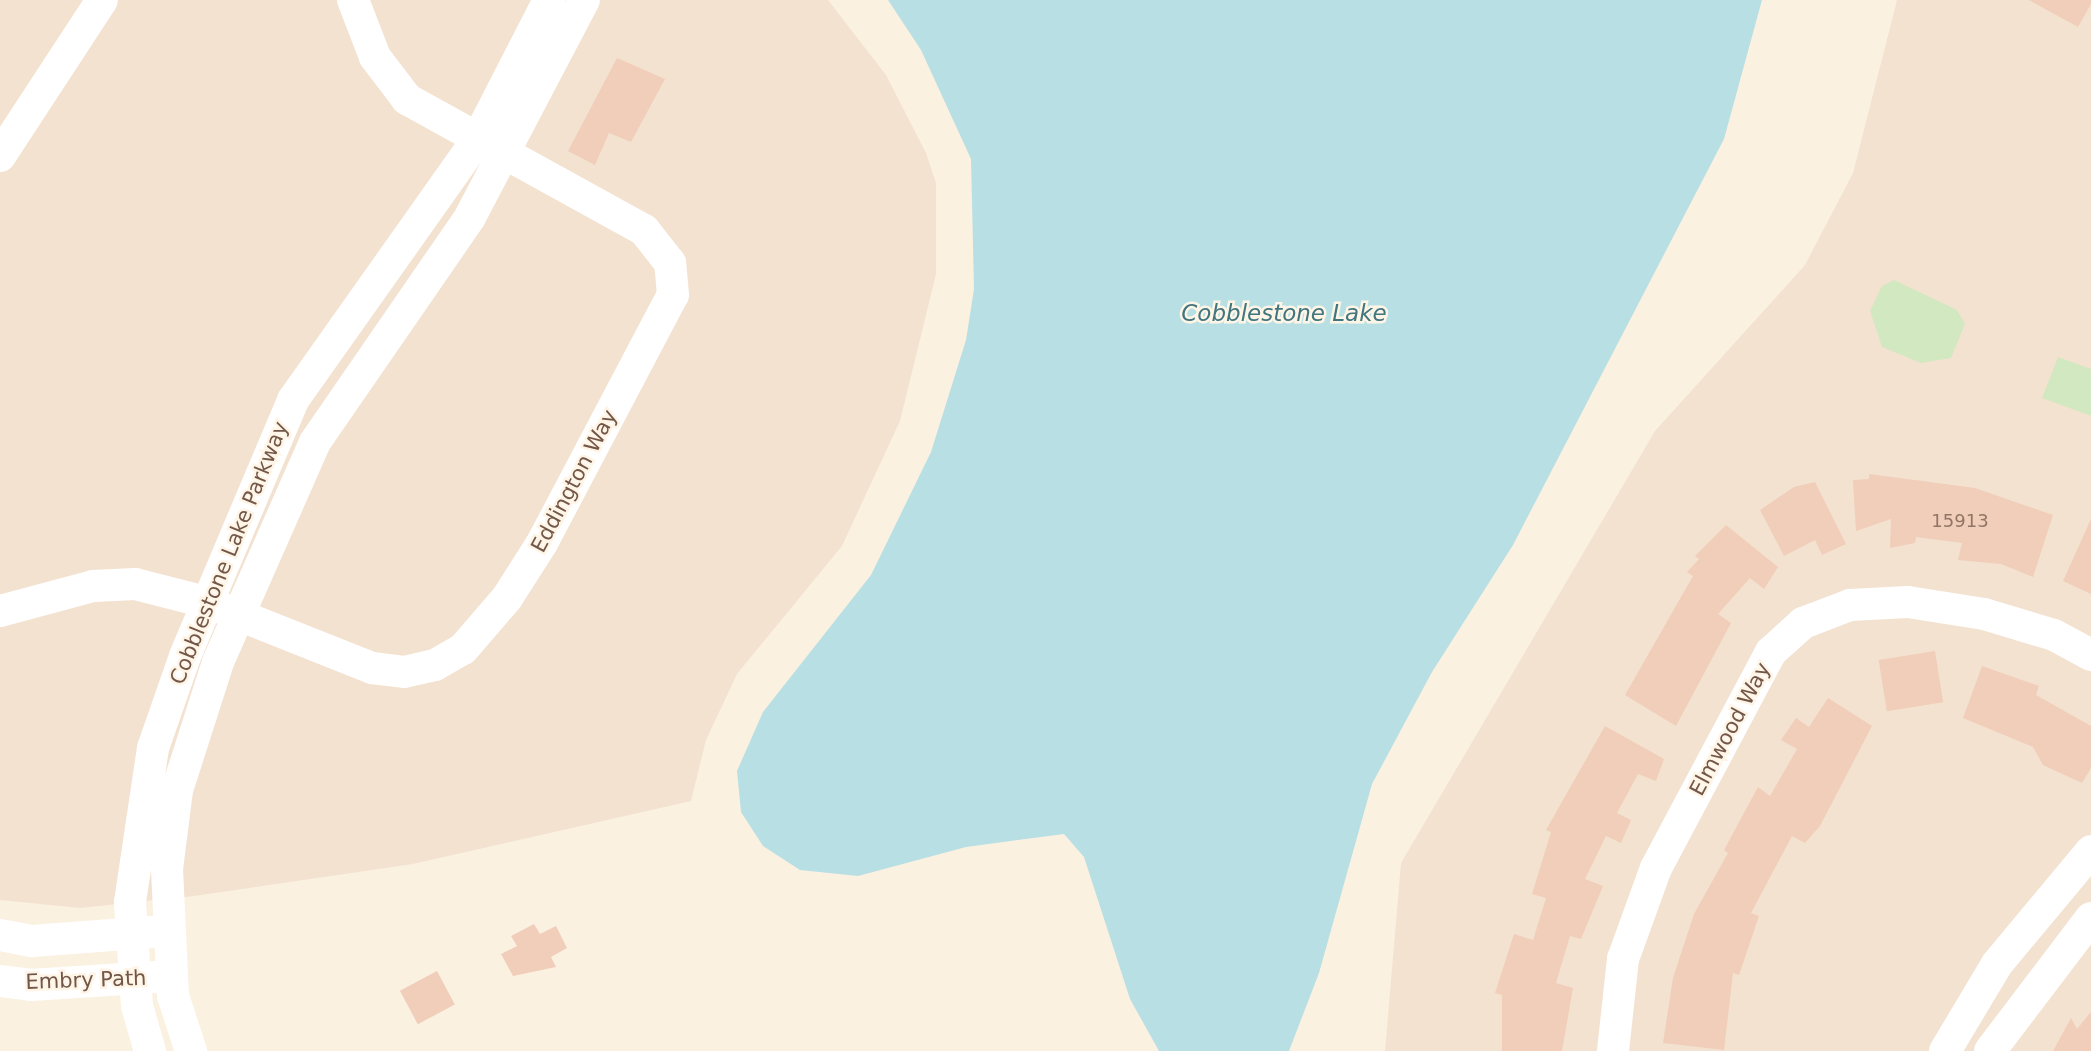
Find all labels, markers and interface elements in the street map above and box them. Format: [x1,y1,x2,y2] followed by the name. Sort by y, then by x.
[1181,299,1387,327] water label: Cobblestone Lake
[526,405,622,557] street label: Eddington Way
[165,418,293,688] street label: Cobblestone Lake Parkway
[1931,510,1989,532] house number: 15913
[1684,658,1776,800] street label: Elmwood Way
[25,965,147,995] street label: Embry Path

